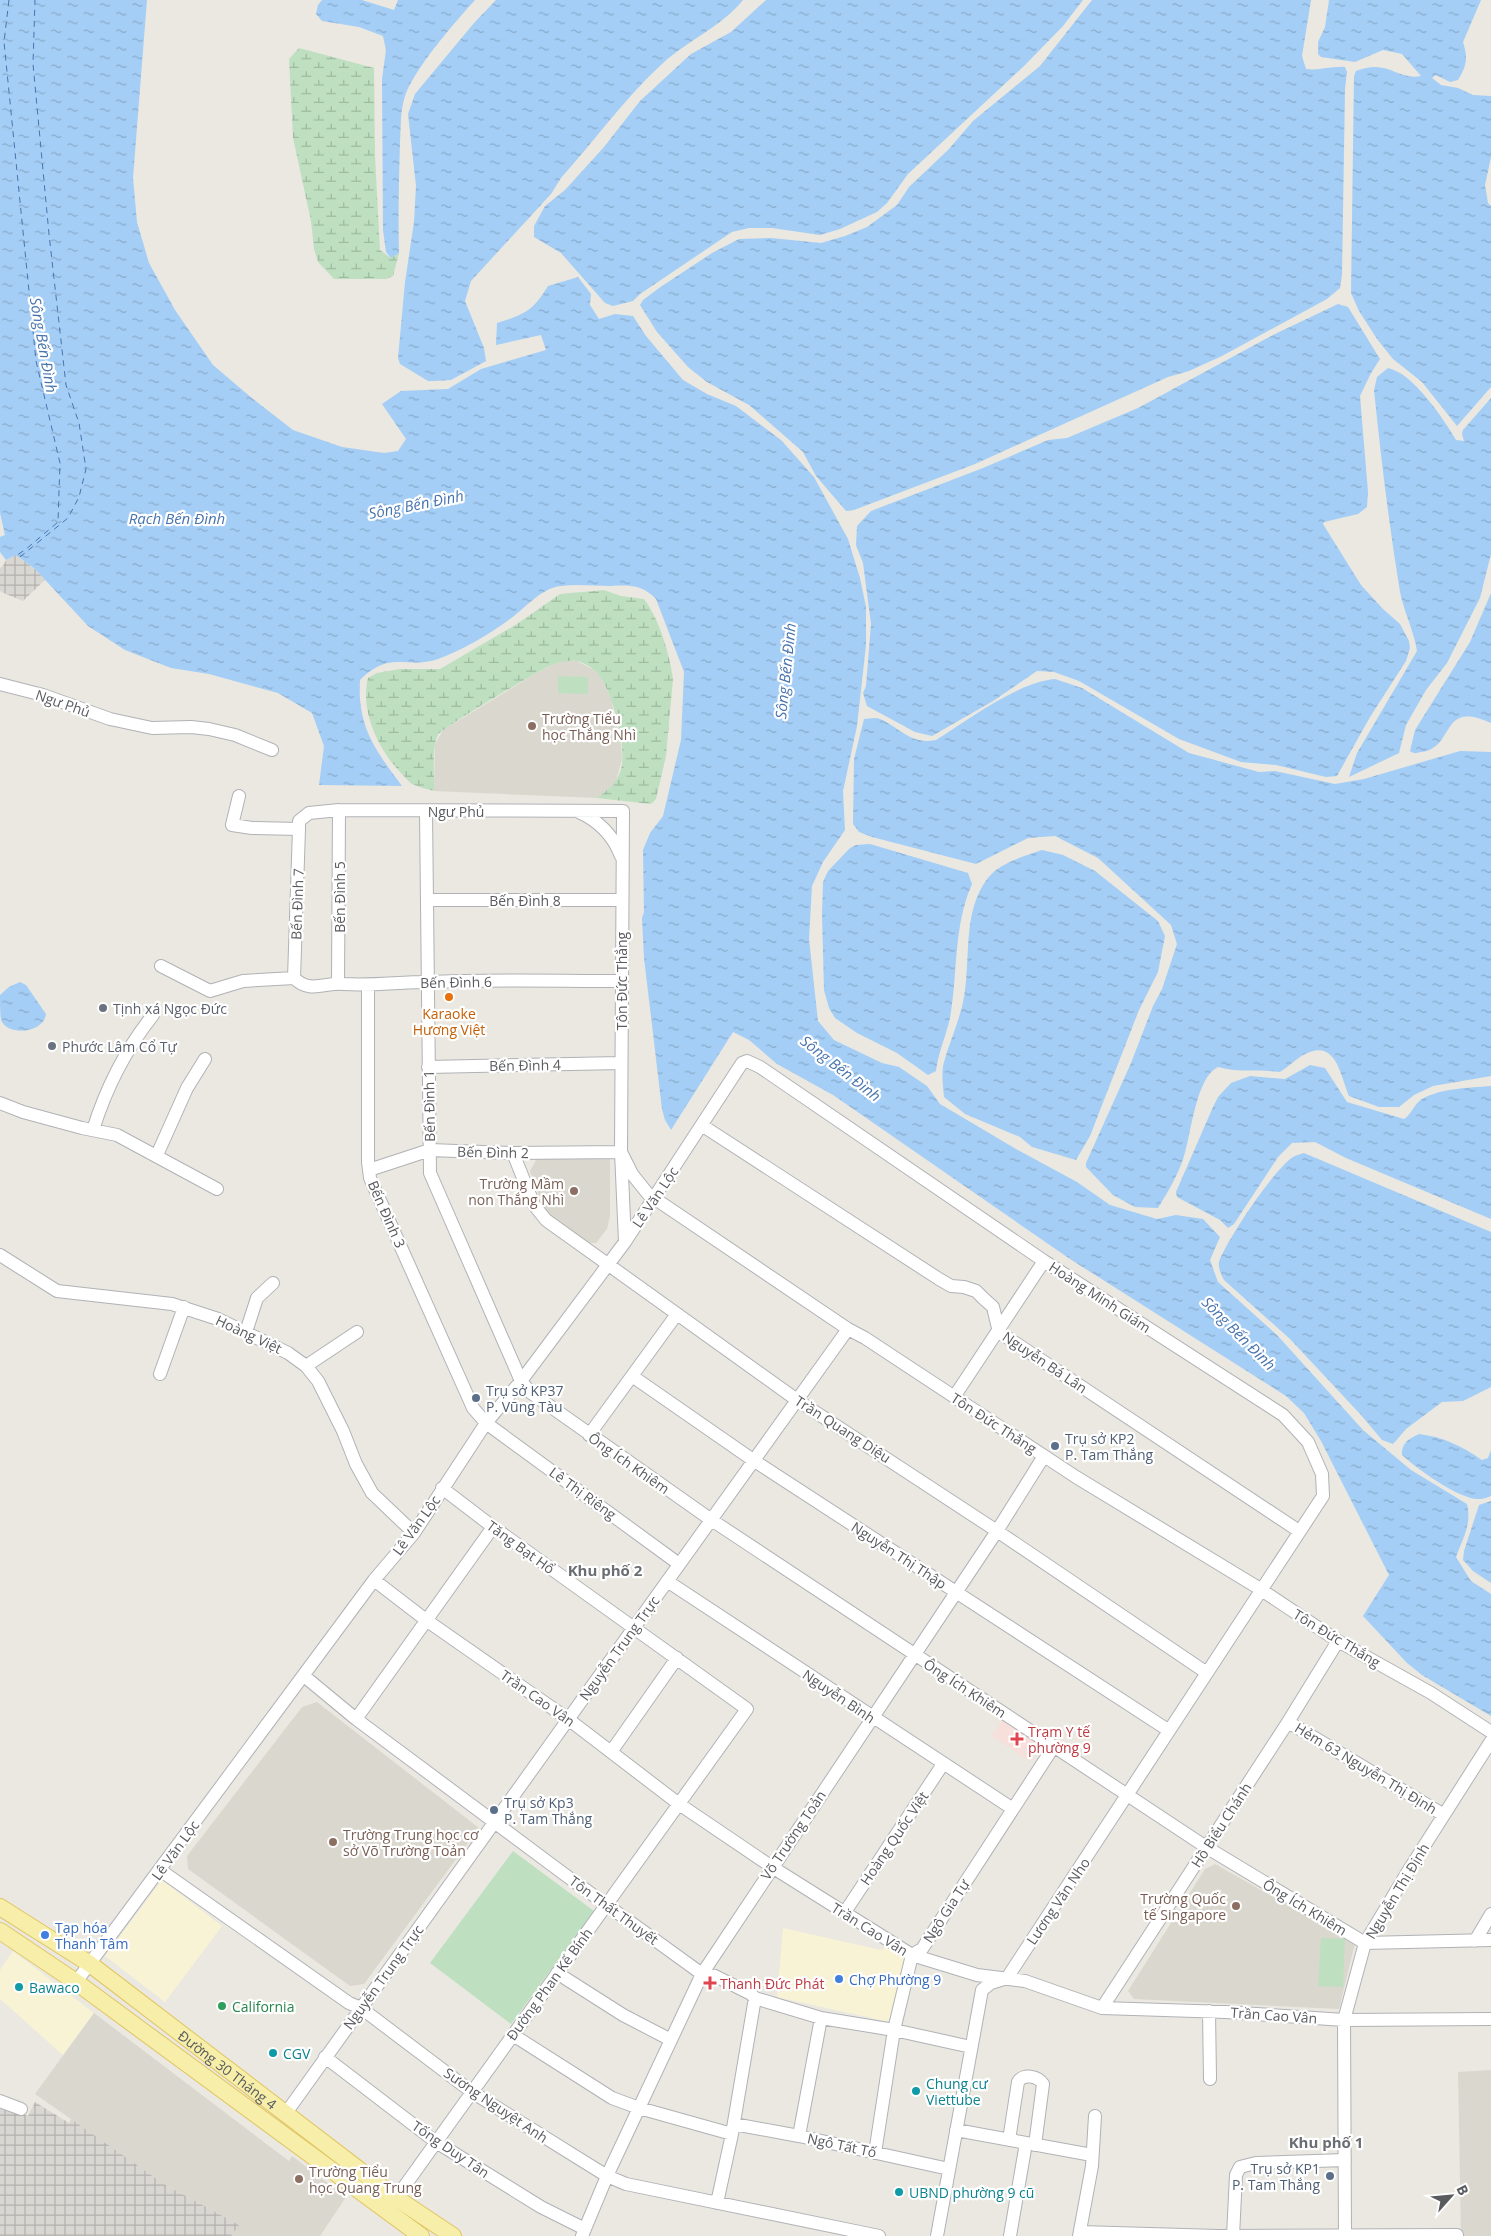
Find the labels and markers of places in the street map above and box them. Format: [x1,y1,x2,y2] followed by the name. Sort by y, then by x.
[542,709,636,744] place label: Trường Tiểu học Thắng Nhì
[526,720,538,732] marker: Trường Tiểu học Thắng Nhì
[443,991,455,1003] marker: Karaoke Hương Việt
[113,999,227,1018] place label: Tịnh xá Ngọc Đức
[97,1002,109,1014] marker: Tịnh xá Ngọc Đức
[413,1004,485,1039] place label: Karaoke Hương Việt
[62,1037,177,1056] place label: Phước Lâm Cổ Tự
[46,1040,58,1052] marker: Phước Lâm Cổ Tự
[468,1174,564,1209] place label: Trường Mầm non Thắng Nhì
[568,1185,580,1197] marker: Trường Mầm non Thắng Nhì
[486,1381,564,1416] place label: Trụ sở KP37 P. Vũng Tàu
[470,1392,482,1404] marker: Trụ sở KP37 P. Vũng Tàu
[1065,1429,1153,1464] place label: Trụ sở KP2 P. Tam Thắng
[1049,1440,1061,1452] marker: Trụ sở KP2 P. Tam Thắng
[1028,1722,1091,1757] place label: Trạm Y tế phường 9
[1010,1732,1024,1746] marker: Trạm Y tế phường 9
[504,1793,592,1828] place label: Trụ sở Kp3 P. Tam Thắng
[488,1804,500,1816] marker: Trụ sở Kp3 P. Tam Thắng
[343,1825,479,1860] place label: Trường Trung học cơ sở Võ Trường Toản
[327,1836,339,1848] marker: Trường Trung học cơ sở Võ Trường Toản
[1140,1889,1226,1924] place label: Trường Quốc tế Singapore
[1230,1900,1242,1912] marker: Trường Quốc tế Singapore
[55,1918,128,1953] place label: Tạp hóa Thanh Tâm
[39,1929,51,1941] marker: Tạp hóa Thanh Tâm
[849,1970,941,1989] place label: Chợ Phường 9
[833,1973,845,1985] marker: Chợ Phường 9
[720,1974,824,1993] place label: Thanh Đức Phát
[704,1977,716,1989] marker: Thanh Đức Phát
[29,1978,80,1997] place label: Bawaco
[13,1981,25,1993] marker: Bawaco
[232,1997,294,2016] place label: California
[216,2000,228,2012] marker: California
[283,2044,311,2063] place label: CGV
[267,2047,279,2059] marker: CGV
[926,2074,989,2109] place label: Chung cư Viettube
[910,2085,922,2097] marker: Chung cư Viettube
[1232,2159,1320,2194] place label: Trụ sở KP1 P. Tam Thắng
[309,2162,422,2197] place label: Trường Tiểu học Quang Trung
[1324,2170,1336,2182] marker: Trụ sở KP1 P. Tam Thắng
[293,2173,305,2185] marker: Trường Tiểu học Quang Trung
[909,2183,1034,2202] place label: UBND phường 9 cũ
[893,2186,905,2198] marker: UBND phường 9 cũ

